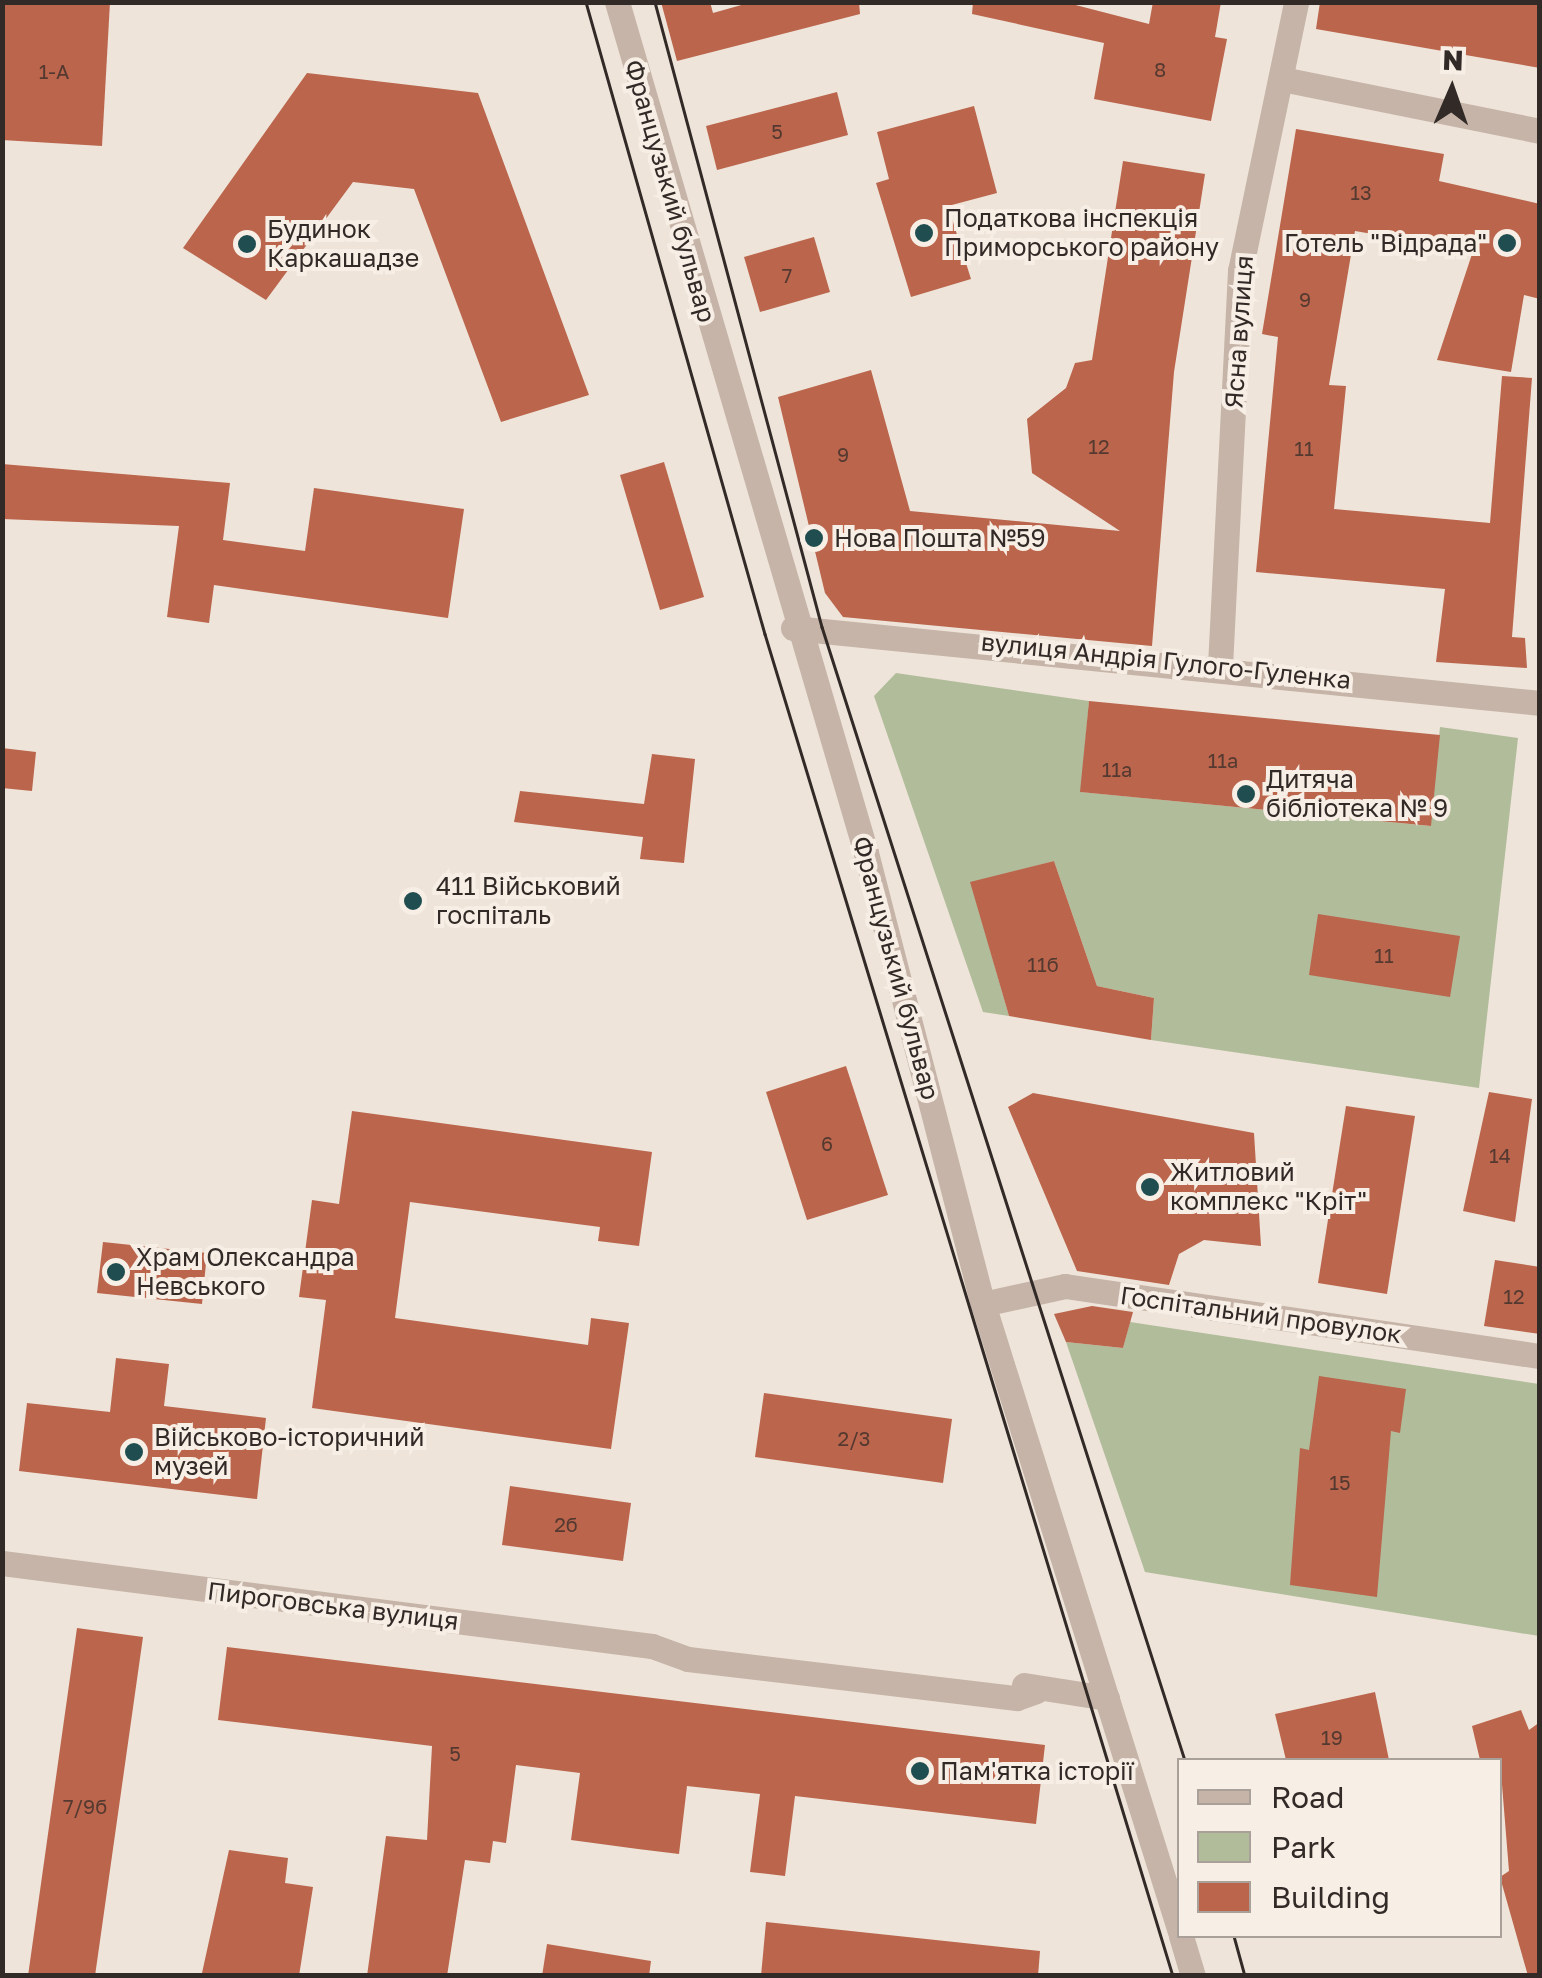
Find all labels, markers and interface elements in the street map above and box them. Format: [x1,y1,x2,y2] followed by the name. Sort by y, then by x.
[1402,40,1502,140] north arrow
[1442,43,1464,76] text: N
[618,56,722,326] street label: Французький бульвар
[1154,57,1166,81] house number: 8
[39,59,69,83] house number: 1-А
[771,119,783,143] house number: 5
[1350,180,1372,204] house number: 13
[944,204,1219,263] place label: Податкова інспекція Приморського району
[267,215,419,274] place label: Будинок Каркашадзе
[913,222,935,244] marker: Податкова інспекція Приморського району
[1284,228,1487,258] place label: Готель "Відрада"
[1496,232,1518,254] marker: Готель "Відрада"
[236,233,258,255] marker: Будинок Каркашадзе
[1219,254,1259,410] street label: Ясна вулиця
[782,263,792,287] house number: 7
[1299,287,1311,311] house number: 9
[1088,434,1110,458] house number: 12
[1294,436,1314,460] house number: 11
[837,442,849,466] house number: 9
[834,523,1046,553] place label: Нова Пошта №59
[803,527,825,549] marker: Нова Пошта №59
[979,627,1353,695] street label: вулиця Андрія Гулого-Гуленка
[1208,748,1238,772] house number: 11а
[1102,757,1132,781] house number: 11а
[1266,765,1448,824] place label: Дитяча бібліотека № 9
[1235,783,1257,805] marker: Дитяча бібліотека № 9
[846,833,946,1103] street label: Французький бульвар
[436,872,621,931] place label: 411 Військовий госпіталь
[400,888,426,914] marker: 411 Військовий госпіталь
[1374,943,1394,967] house number: 11
[1027,952,1059,976] house number: 11б
[821,1131,833,1155] house number: 6
[1489,1143,1511,1167] house number: 14
[1170,1158,1367,1217] place label: Житловий комплекс "Кріт"
[1139,1176,1161,1198] marker: Житловий комплекс "Кріт"
[136,1243,355,1302] place label: Храм Олександра Невського
[105,1261,127,1283] marker: Храм Олександра Невського
[1118,1280,1404,1350] street label: Госпітальний провулок
[1503,1284,1525,1308] house number: 12
[154,1423,425,1482] place label: Військово-історичний музей
[838,1426,870,1450] house number: 2/3
[123,1441,145,1463] marker: Військово-історичний музей
[1329,1470,1351,1494] house number: 15
[554,1512,578,1536] house number: 2б
[206,1576,460,1636] street label: Пироговська вулиця
[1321,1725,1343,1749] house number: 19
[449,1741,461,1765] house number: 5
[940,1756,1134,1786] place label: Пам'ятка історії
[1177,1758,1502,1938] legend
[909,1760,931,1782] marker: Пам'ятка історії
[1271,1779,1345,1815] text: Road
[63,1794,107,1818] house number: 7/9б
[1271,1829,1336,1865] text: Park
[1271,1879,1390,1915] text: Building

